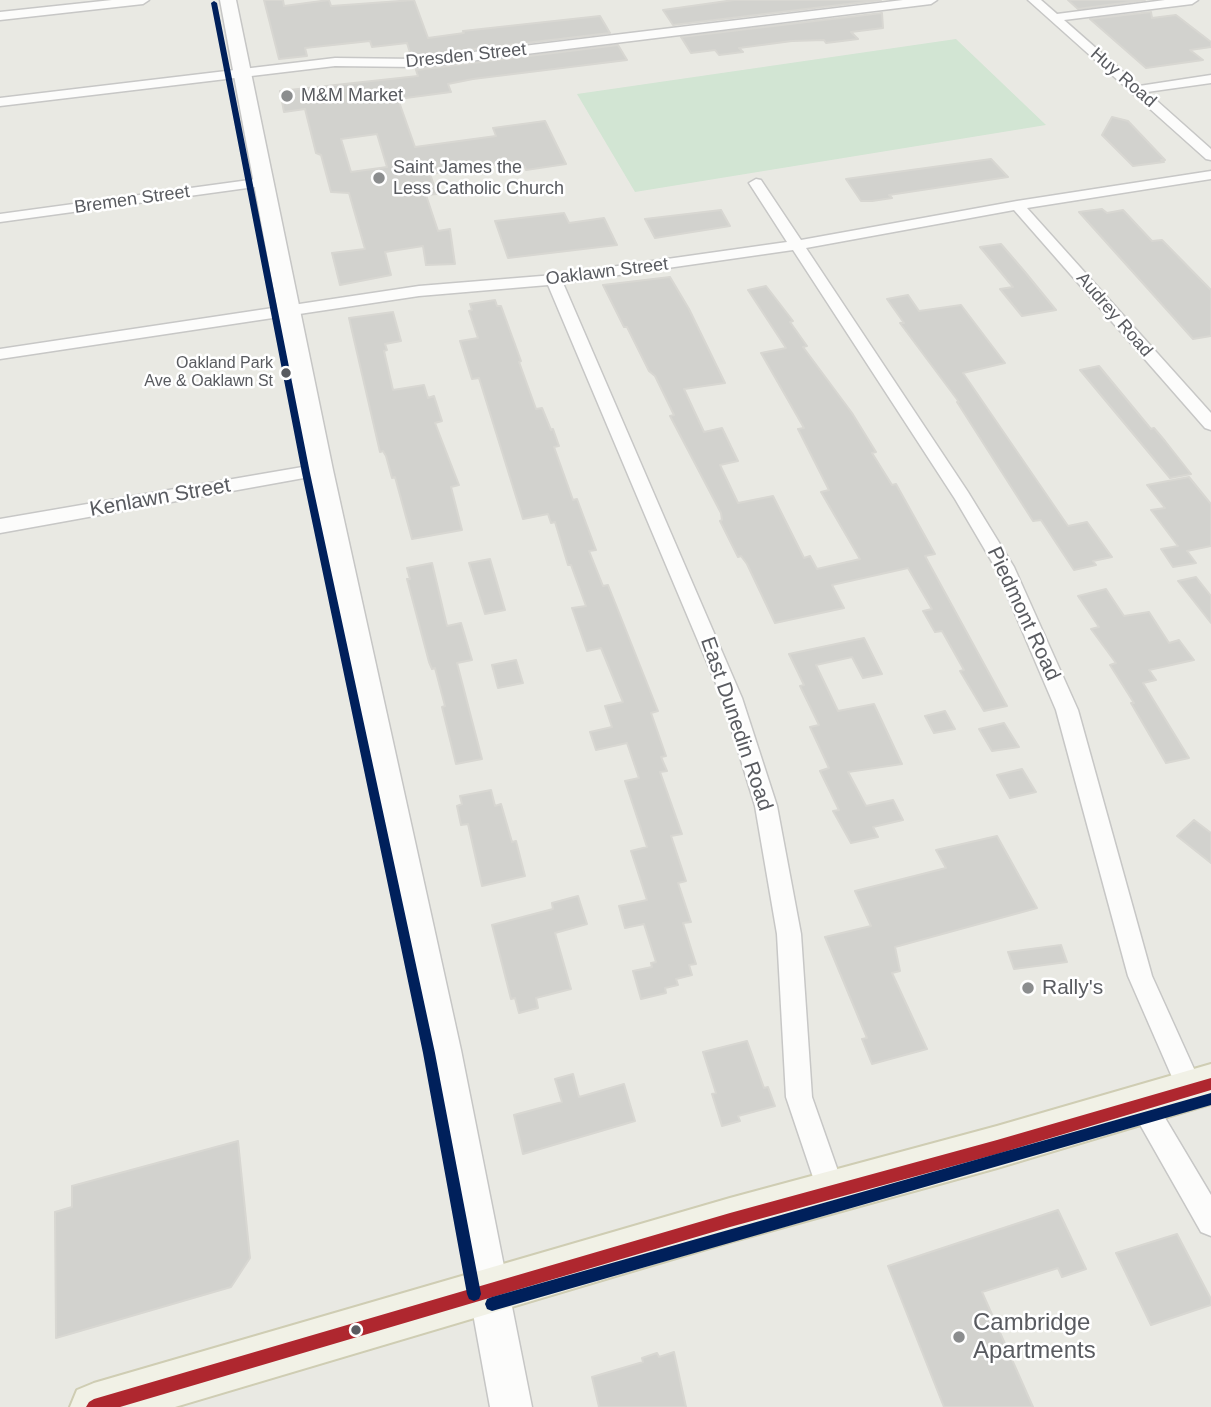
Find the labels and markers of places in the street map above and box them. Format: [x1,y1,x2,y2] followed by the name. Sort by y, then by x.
[301,85,403,107] place label: M&M Market
[279,88,295,104] marker: M&M Market
[393,157,564,200] place label: Saint James the Less Catholic Church
[371,170,387,186] marker: Saint James the Less Catholic Church
[144,354,273,392] place label: Oakland Park Ave & Oaklawn St
[279,366,293,380] marker: Oakland Park Ave & Oaklawn St
[1042,975,1103,1001] place label: Rally's
[1020,980,1036,996] marker: Rally's
[973,1309,1096,1365] place label: Cambridge Apartments
[349,1323,363,1337] unlabelled marker
[951,1329,967,1345] marker: Cambridge Apartments

